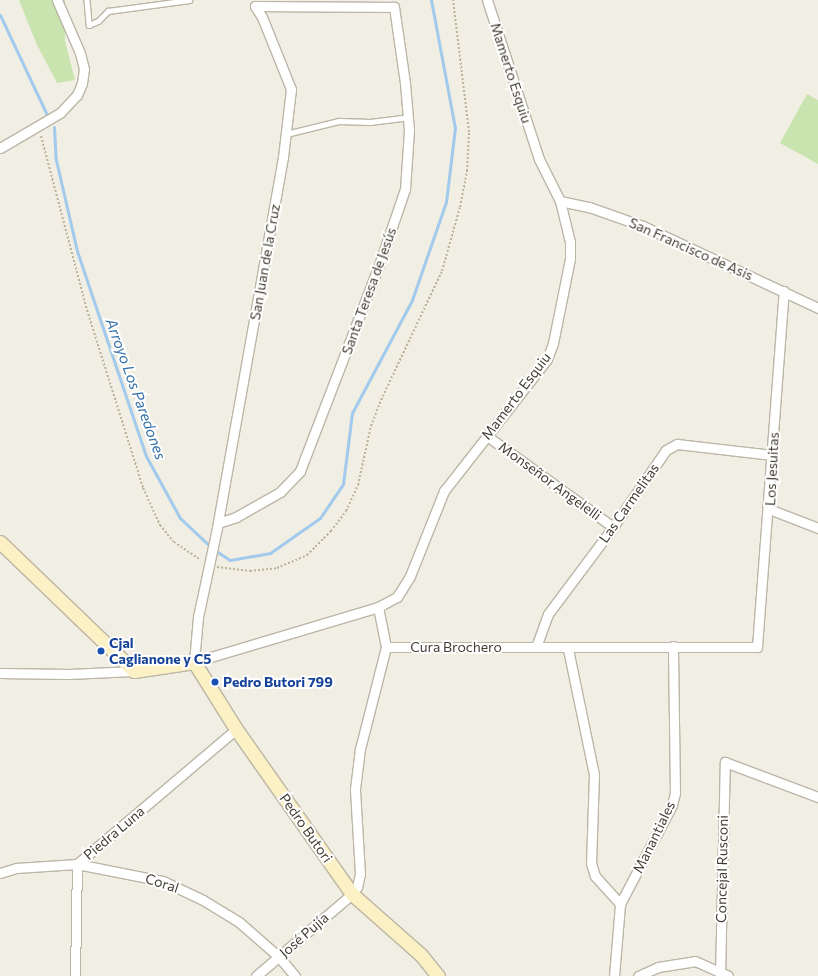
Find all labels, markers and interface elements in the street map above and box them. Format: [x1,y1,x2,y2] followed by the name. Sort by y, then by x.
[487,21,535,125] street label: Mamerto Esquiu
[246,203,284,321] street label: San Juan de la Cruz
[626,214,756,284] street label: San Francisco de Asis
[338,225,400,357] street label: Santa Teresa de Jesús
[102,316,170,462] water label: Arroyo Los Paredones
[478,349,554,443] street label: Mamerto Esquiu
[762,432,782,506] street label: Los Jesuitas
[496,438,604,524] street label: Monseñor Angelelli
[595,460,663,546] street label: Las Carmelitas
[109,635,211,668] place label: Cjal Caglianone y C5
[410,639,502,655] street label: Cura Brochero
[96,646,106,656] marker: Cjal Caglianone y C5
[223,674,333,690] place label: Pedro Butori 799
[210,677,220,687] marker: Pedro Butori 799
[276,790,336,866] street label: Pedro Butori
[629,798,679,876] street label: Manantiales
[80,803,148,863] street label: Piedra Luna
[713,815,731,923] street label: Concejal Rusconi
[143,870,181,896] street label: Coral
[276,909,332,961] street label: José Pujía

